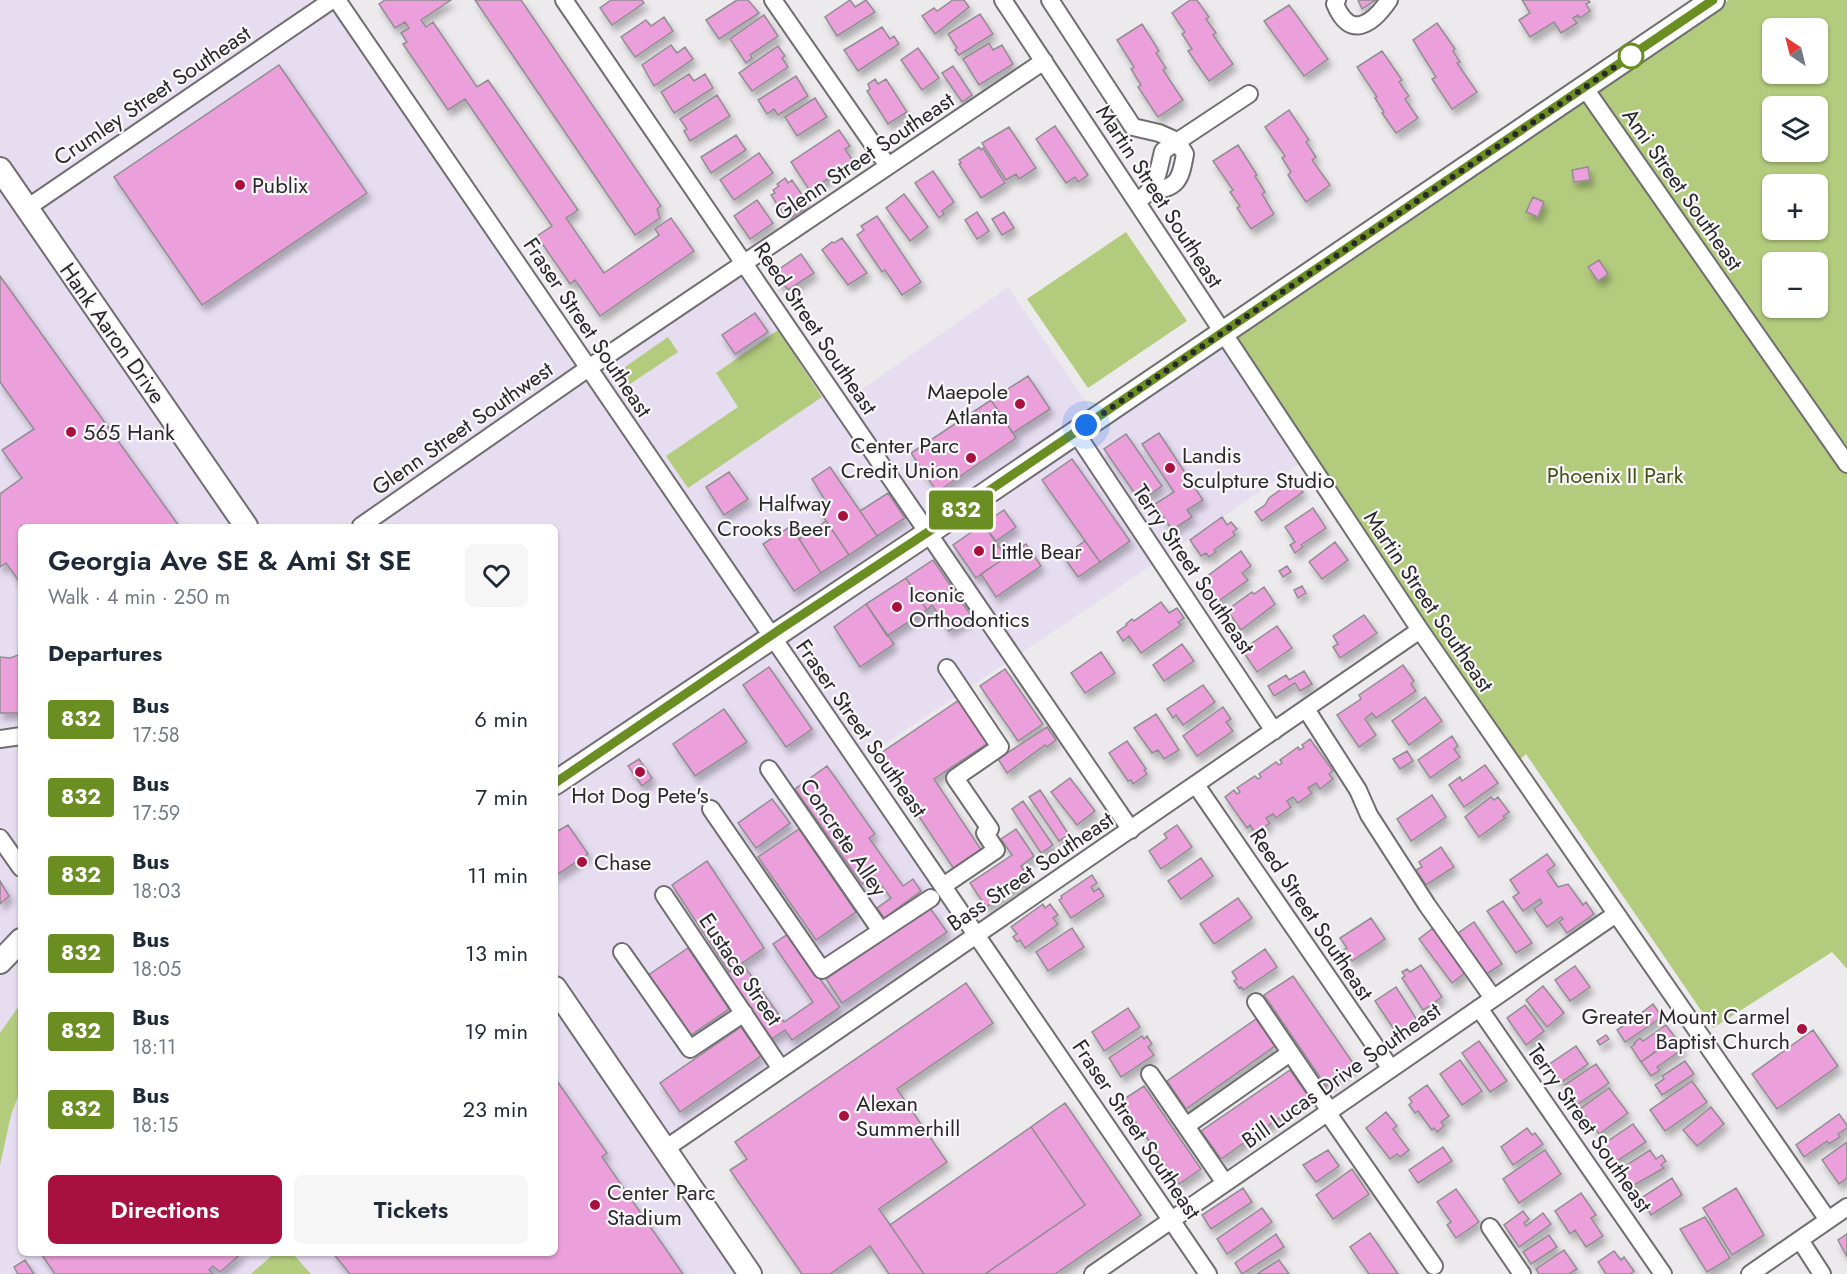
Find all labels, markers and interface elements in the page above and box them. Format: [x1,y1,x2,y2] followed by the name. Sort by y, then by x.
[47,17,257,173] street label: Crumley Street Southeast
[1762,18,1828,84] north arrow
[1762,18,1828,318] map controls
[1618,43,1644,69] unlabelled marker
[768,83,961,228] street label: Glenn Street Southeast
[1762,96,1828,162] button: layers
[1089,98,1232,295] street label: Martin Street Southeast
[1615,101,1751,277] street label: Ami Street Southeast
[252,169,308,201] place label: Publix
[1762,174,1828,240] button: +
[233,178,247,192] marker: Publix
[516,231,661,424] street label: Fraser Street Southeast
[746,235,886,421] street label: Reed Street Southeast
[1762,252,1828,318] button: −
[52,256,174,410] street label: Hank Aaron Drive
[365,353,560,503] street label: Glenn Street Southwest
[927,375,1008,432] place label: Maepole Atlanta
[1013,397,1027,411] marker: Maepole Atlanta
[1071,410,1101,440] your location
[83,416,175,448] place label: 565 Hank
[64,425,78,439] marker: 565 Hank
[841,429,959,486] place label: Center Parc Credit Union
[1182,439,1335,496] place label: Landis Sculpture Studio
[964,451,978,465] marker: Center Parc Credit Union
[1547,459,1684,491] park label: Phoenix II Park
[1163,461,1177,475] marker: Landis Sculpture Studio
[1125,478,1263,661] street label: Terry Street Southeast
[717,487,831,544] place label: Halfway Crooks Beer
[926,490,996,530] line badge: 832
[941,495,981,525] text: 832
[1356,504,1502,699] street label: Martin Street Southeast
[836,509,850,523] marker: Halfway Crooks Beer
[991,535,1082,567] place label: Little Bear
[48,540,412,581] text: Georgia Ave SE & Ami St SE
[465,544,528,607] button: heart
[972,544,986,558] marker: Little Bear
[909,578,1029,635] place label: Iconic Orthodontics
[48,583,230,612] text: Walk · 4 min · 250 m
[890,600,904,614] marker: Iconic Orthodontics
[788,633,936,824] street label: Fraser Street Southeast
[48,637,162,669] text: Departures
[132,689,169,721] text: Bus
[474,703,528,735] text: 6 min
[61,704,101,734] text: 832
[132,721,180,750] text: 17:58
[633,765,647,779] marker: Hot Dog Pete's
[132,767,169,799] text: Bus
[793,772,896,903] street label: Concrete Alley
[571,779,709,811] place label: Hot Dog Pete's
[475,781,528,813] text: 7 min
[61,782,101,812] text: 832
[132,799,180,828] text: 17:59
[940,803,1120,939] street label: Bass Street Southeast
[1242,821,1382,1007] street label: Reed Street Southeast
[132,845,169,877] text: Bus
[594,846,651,878] place label: Chase
[575,855,589,869] marker: Chase
[467,859,528,891] text: 11 min
[61,860,101,890] text: 832
[132,877,181,906] text: 18:03
[692,906,791,1032] street label: Eustace Street
[132,923,169,955] text: Bus
[465,937,528,969] text: 13 min
[61,938,101,968] text: 832
[132,955,181,984] text: 18:05
[1235,994,1448,1156] street label: Bill Lucas Drive Southeast
[1582,1000,1790,1057] place label: Greater Mount Carmel Baptist Church
[132,1001,169,1033] text: Bus
[464,1015,528,1047] text: 19 min
[61,1016,101,1046] text: 832
[1795,1022,1809,1036] marker: Greater Mount Carmel Baptist Church
[132,1033,176,1062] text: 18:11
[1065,1033,1210,1226] street label: Fraser Street Southeast
[1520,1037,1661,1219] street label: Terry Street Southeast
[132,1079,169,1111] text: Bus
[856,1087,960,1144] place label: Alexan Summerhill
[462,1093,528,1125] text: 23 min
[61,1094,101,1124] text: 832
[837,1109,851,1123] marker: Alexan Summerhill
[132,1111,178,1140] text: 18:15
[48,1175,282,1244] button: Directions
[294,1175,528,1244] button: Tickets
[607,1176,715,1233] place label: Center Parc Stadium
[588,1198,602,1212] marker: Center Parc Stadium

